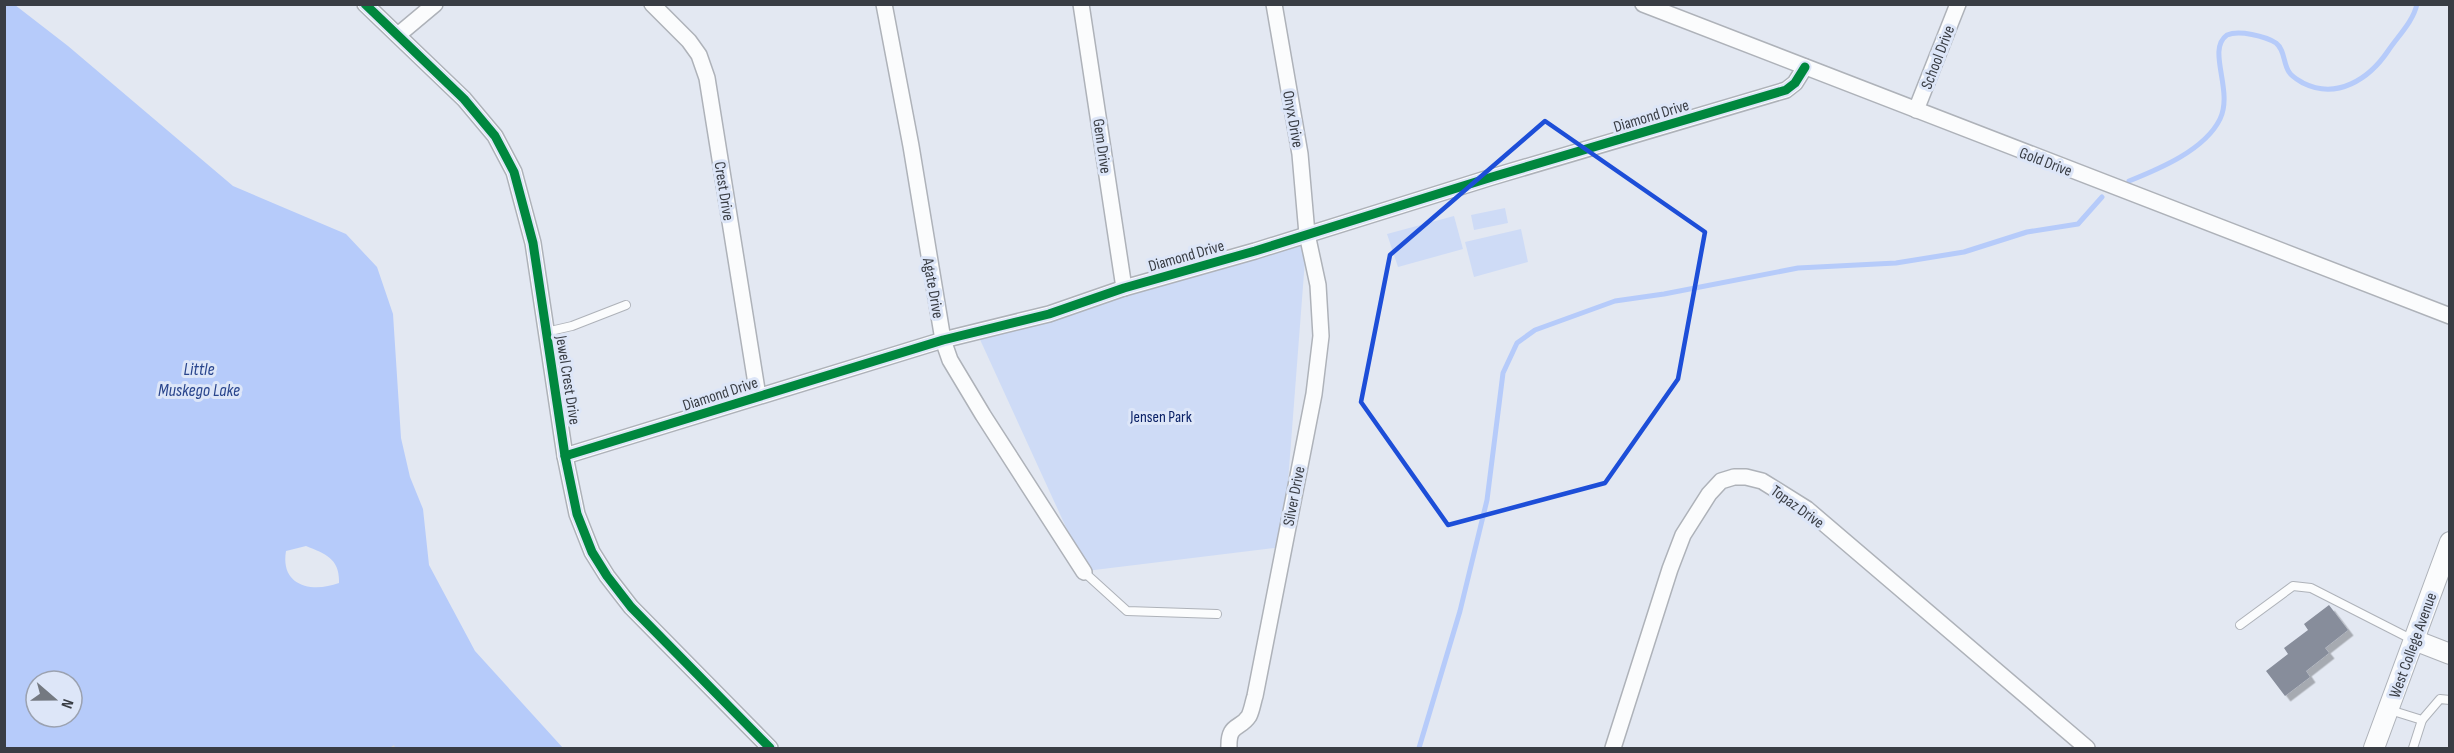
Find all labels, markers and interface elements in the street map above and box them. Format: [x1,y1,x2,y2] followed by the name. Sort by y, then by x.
[1918,23,1959,92] street label: School Drive
[1278,89,1307,149] street label: Onyx Drive
[1611,96,1691,137] street label: Diamond Drive
[1088,118,1115,175] street label: Gem Drive
[2016,144,2074,181] street label: Gold Drive
[709,160,738,222] street label: Crest Drive
[1146,237,1226,276] street label: Diamond Drive
[918,256,947,320] street label: Agate Drive
[551,333,584,426] street label: Jewel Crest Drive
[158,359,240,401] water label: Little Muskego Lake
[680,373,760,416] street label: Diamond Drive
[1129,408,1192,427] park label: Jensen Park
[1279,465,1310,528] street label: Silver Drive
[1767,482,1827,533] street label: Topaz Drive
[2386,590,2441,701] street label: West College Avenue
[24,669,84,729] north arrow
[56,696,77,711] text: N

